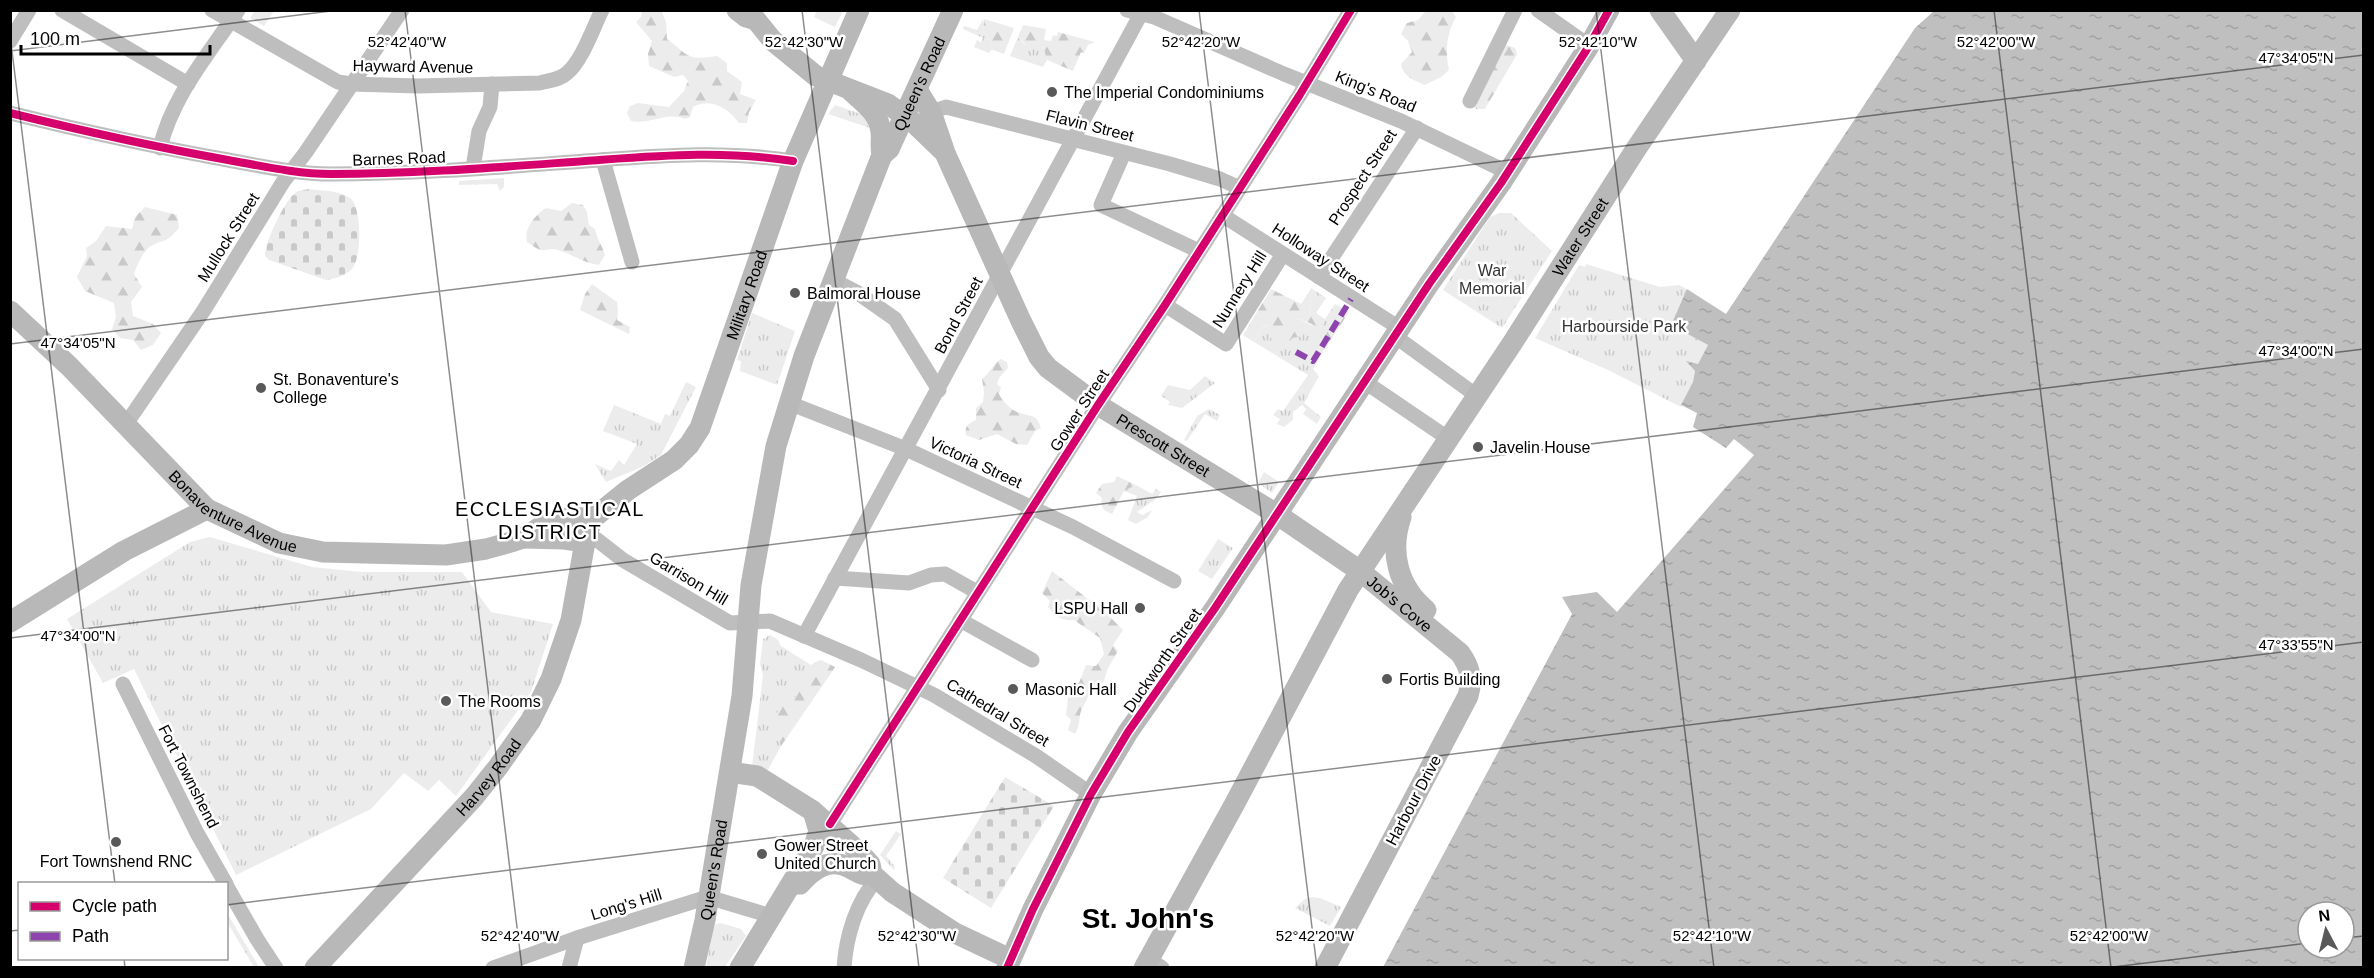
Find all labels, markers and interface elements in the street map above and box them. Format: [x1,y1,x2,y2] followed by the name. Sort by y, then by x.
[21,18,210,56] scale bar
[30,29,80,49] text: 100 m
[368,33,447,50] text: 52°42'40"W
[765,33,844,50] text: 52°42'30"W
[1162,33,1241,50] text: 52°42'20"W
[1559,33,1638,50] text: 52°42'10"W
[1957,33,2036,50] text: 52°42'00"W
[890,34,948,134] street label: Queen's Road
[2258,49,2334,66] text: 47°34'05"N
[353,57,474,76] street label: Hayward Avenue
[1333,68,1419,115] street label: King's Road
[1064,84,1264,101] place label: The Imperial Condominiums
[1045,85,1059,99] marker: The Imperial Condominiums
[1044,106,1136,145] street label: Flavin Street
[1325,126,1400,228] street label: Prospect Street
[352,148,446,169] street label: Barnes Road
[194,189,263,285] street label: Mullock Street
[1549,195,1612,279] street label: Water Street
[1269,220,1373,295] street label: Holloway Street
[723,248,770,342] street label: Military Road
[1209,248,1270,331] street label: Nunnery Hill
[1459,262,1525,297] park label: War Memorial
[931,273,986,357] street label: Bond Street
[807,285,921,302] place label: Balmoral House
[788,286,802,300] marker: Balmoral House
[1562,318,1687,335] park label: Harbourside Park
[40,334,116,351] text: 47°34'05"N
[2258,342,2334,359] text: 47°34'00"N
[1047,366,1113,454] street label: Gower Street
[273,371,399,406] place label: St. Bonaventure's College
[254,381,268,395] marker: St. Bonaventure's College
[1113,410,1213,480] street label: Prescott Street
[927,434,1025,492] street label: Victoria Street
[1490,439,1591,456] place label: Javelin House
[1471,440,1485,454] marker: Javelin House
[165,467,299,555] street label: Bonaventure Avenue
[455,498,645,543] district label: ECCLESIASTICAL DISTRICT
[647,548,731,608] street label: Garrison Hill
[1364,572,1435,635] street label: Job's Cove
[1054,600,1128,617] place label: LSPU Hall
[1133,601,1147,615] marker: LSPU Hall
[1120,605,1205,715] street label: Duckworth Street
[40,627,116,644] text: 47°34'00"N
[2258,636,2334,653] text: 47°33'55"N
[1399,671,1500,688] place label: Fortis Building
[1380,672,1394,686] marker: Fortis Building
[943,675,1053,750] street label: Cathedral Street
[1025,681,1117,698] place label: Masonic Hall
[1006,682,1020,696] marker: Masonic Hall
[458,693,541,710] place label: The Rooms
[439,694,453,708] marker: The Rooms
[155,722,222,831] street label: Fort Townshend
[453,736,524,819] street label: Harvey Road
[1383,752,1444,848] street label: Harbour Drive
[697,818,730,922] street label: Queen's Road
[109,835,123,849] marker: Fort Townshend RNC
[774,837,876,872] place label: Gower Street United Church
[755,847,769,861] marker: Gower Street United Church
[40,853,192,870] place label: Fort Townshend RNC
[18,882,228,960] legend
[589,886,664,923] street label: Long's Hill
[72,896,157,916] text: Cycle path
[2296,900,2356,960] north arrow
[1082,903,1214,934] district label: St. John's
[2317,906,2331,925] text: N
[72,926,109,946] text: Path
[481,927,560,944] text: 52°42'40"W
[878,927,957,944] text: 52°42'30"W
[1276,927,1355,944] text: 52°42'20"W
[1673,927,1752,944] text: 52°42'10"W
[2070,927,2149,944] text: 52°42'00"W

